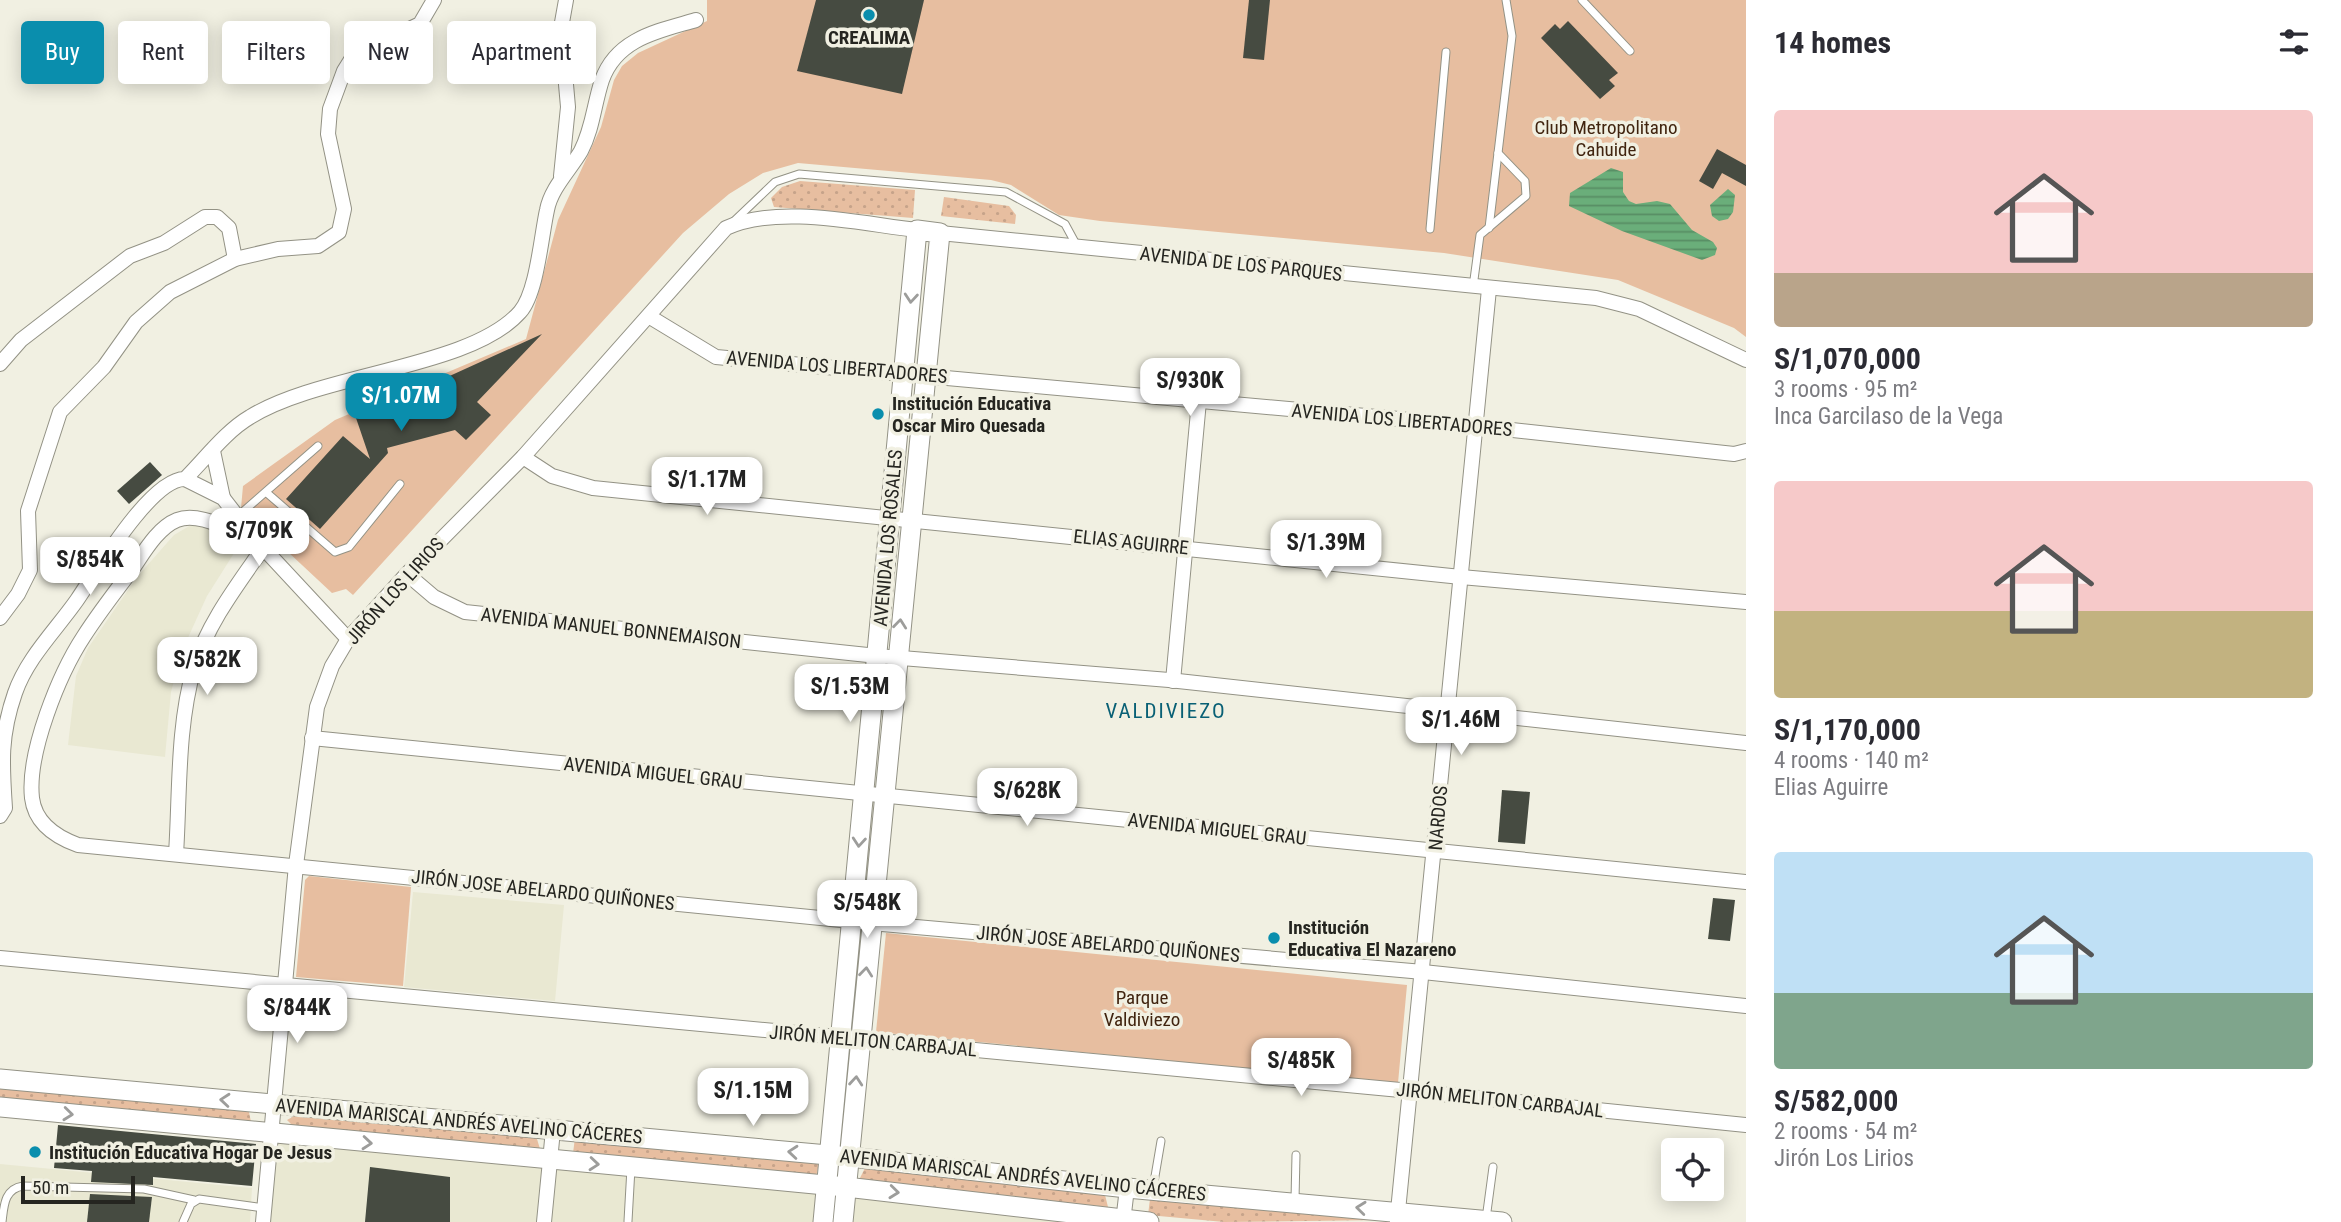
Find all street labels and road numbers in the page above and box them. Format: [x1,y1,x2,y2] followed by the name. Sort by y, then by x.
[1139,242,1343,286] street label: AVENIDA DE LOS PARQUES
[726,346,948,388] street label: AVENIDA LOS LIBERTADORES
[1291,399,1513,441] street label: AVENIDA LOS LIBERTADORES
[869,448,907,627] street label: AVENIDA LOS ROSALES
[1072,525,1190,559] street label: ELIAS AGUIRRE
[341,533,449,649] street label: JIRÓN LOS LIRIOS
[480,603,742,653] street label: AVENIDA MANUEL BONNEMAISON
[563,752,743,794] street label: AVENIDA MIGUEL GRAU
[1424,784,1452,851] street label: NARDOS
[1127,808,1307,850] street label: AVENIDA MIGUEL GRAU
[410,865,676,915] street label: JIRÓN JOSE ABELARDO QUIÑONES
[975,921,1241,967] street label: JIRÓN JOSE ABELARDO QUIÑONES
[768,1020,978,1062] street label: JIRÓN MELITON CARBAJAL
[1395,1078,1605,1122] street label: JIRÓN MELITON CARBAJAL
[275,1094,644,1149] street label: AVENIDA MARISCAL ANDRÉS AVELINO CÁCERES
[839,1144,1207,1206] street label: AVENIDA MARISCAL ANDRÉS AVELINO CÁCERES

